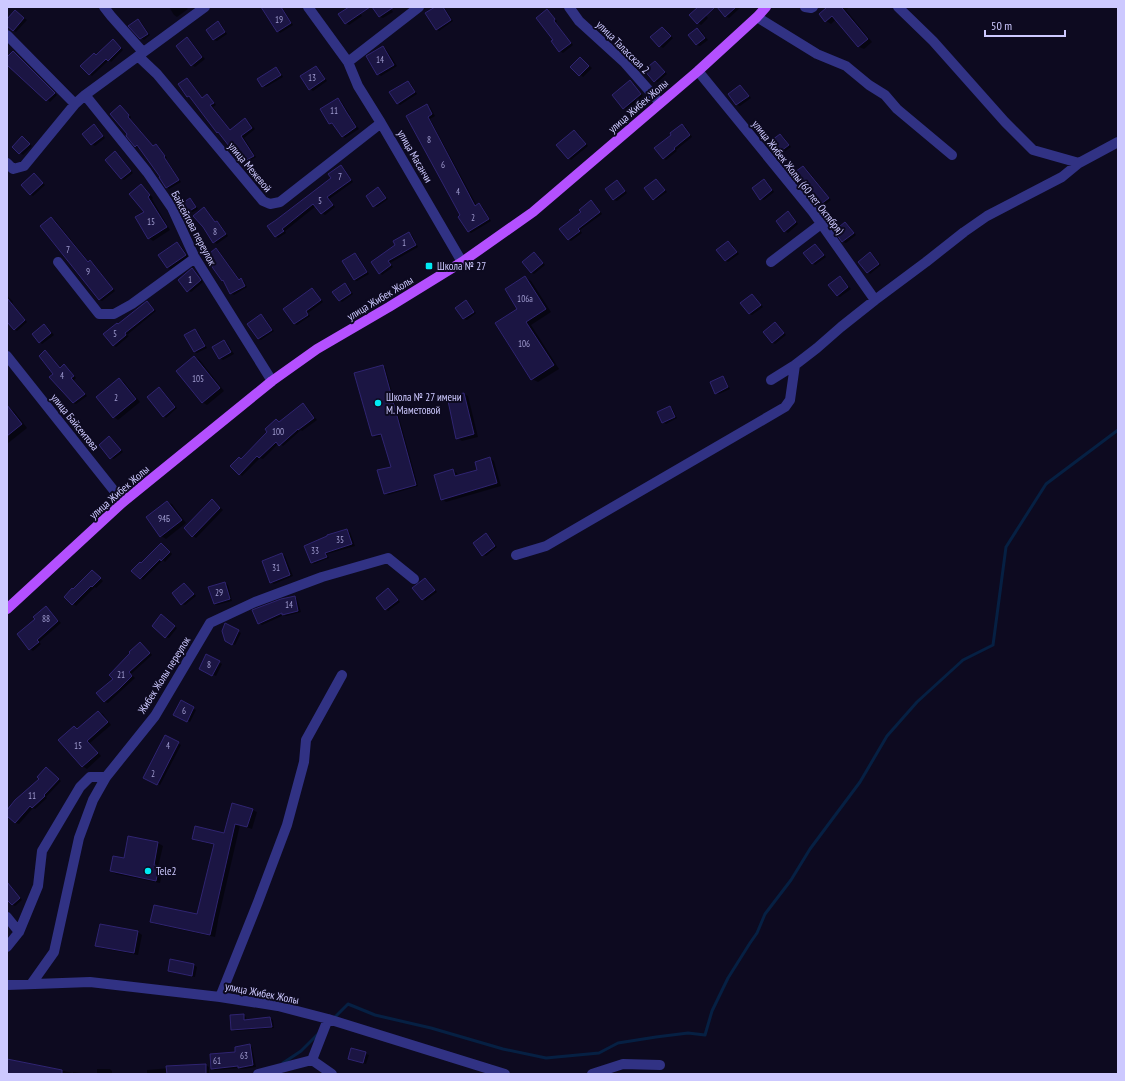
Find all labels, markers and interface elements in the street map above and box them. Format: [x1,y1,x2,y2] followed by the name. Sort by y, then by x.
[985,12,1065,38] scale bar
[275,14,283,25] house number: 19
[593,17,653,77] street label: улица Таласская 2
[991,18,1012,33] text: 50 m
[376,54,384,65] house number: 14
[308,72,316,83] house number: 13
[605,76,671,136] street label: улица Жибек Жолы
[330,105,338,116] house number: 11
[749,117,847,237] street label: улица Жибек Жолы (60 лет Октября)
[394,127,436,185] street label: улица Масанчи
[427,134,431,145] house number: 8
[225,139,275,195] street label: улица Межевой
[441,159,445,170] house number: 6
[338,171,342,182] house number: 7
[456,186,460,197] house number: 4
[168,188,220,268] street label: Байсейтова переулок
[318,195,322,206] house number: 5
[471,212,475,223] house number: 2
[147,216,155,227] house number: 15
[213,226,217,237] house number: 8
[402,237,406,248] house number: 1
[66,244,70,255] house number: 7
[437,259,486,273] place label: Школа № 27
[424,261,434,271] marker: Школа № 27
[86,266,90,277] house number: 9
[344,273,416,323] street label: улица Жибек Жолы
[188,274,192,285] house number: 1
[517,293,533,304] house number: 106а
[113,328,117,339] house number: 5
[518,338,530,349] house number: 106
[60,370,64,381] house number: 4
[192,373,204,384] house number: 105
[386,390,462,417] place label: Школа № 27 имени М. Маметовой
[48,391,102,453] street label: улица Байсеитова
[114,392,118,403] house number: 2
[373,398,383,408] marker: Школа № 27 имени М. Маметовой
[272,426,284,437] house number: 100
[86,462,152,522] street label: улица Жибек Жолы
[158,513,170,524] house number: 94Б
[336,534,344,545] house number: 35
[311,545,319,556] house number: 33
[272,562,280,573] house number: 31
[215,587,223,598] house number: 29
[285,599,293,610] house number: 14
[42,613,50,624] house number: 88
[134,633,194,717] street label: Жибек Жолы переулок
[207,659,211,670] house number: 8
[117,669,125,680] house number: 21
[182,705,186,716] house number: 6
[74,740,82,751] house number: 15
[166,740,170,751] house number: 4
[151,768,155,779] house number: 2
[28,790,36,801] house number: 11
[156,864,176,878] place label: Tele2
[143,866,153,876] marker: Tele2
[224,979,300,1007] street label: улица Жибек Жолы
[240,1050,248,1061] house number: 63
[213,1055,221,1066] house number: 61

